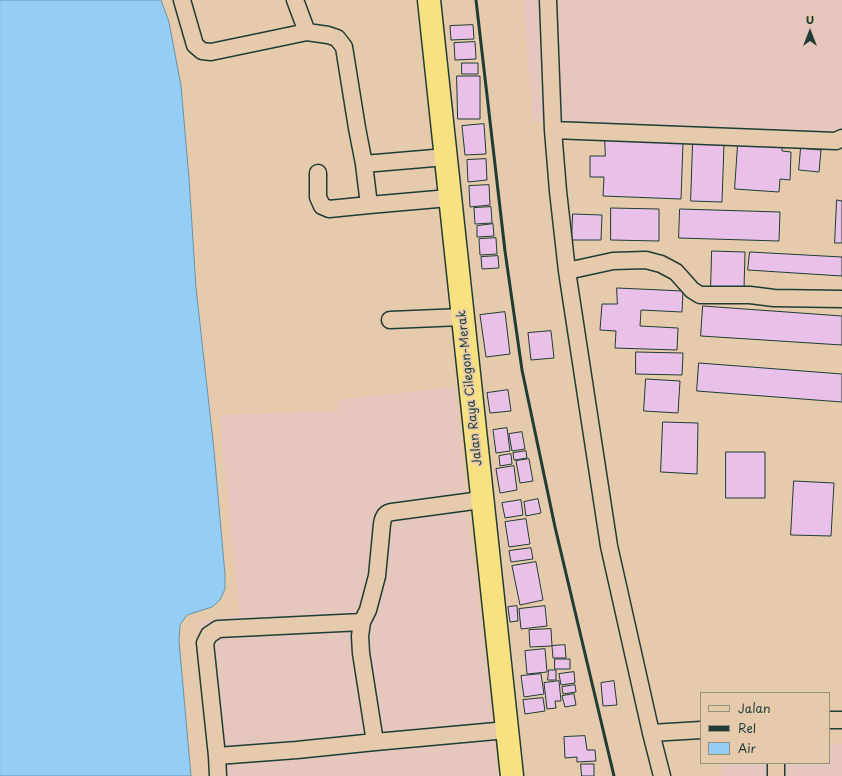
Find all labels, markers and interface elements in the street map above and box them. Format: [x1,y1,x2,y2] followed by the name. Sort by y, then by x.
[806,11,814,28] text: U
[790,12,830,52] north arrow
[455,309,485,467] street label: Jalan Raya Cilegon-Merak
[700,692,830,764] legend
[738,699,771,717] text: Jalan
[738,719,756,737] text: Rel
[738,739,756,757] text: Air

